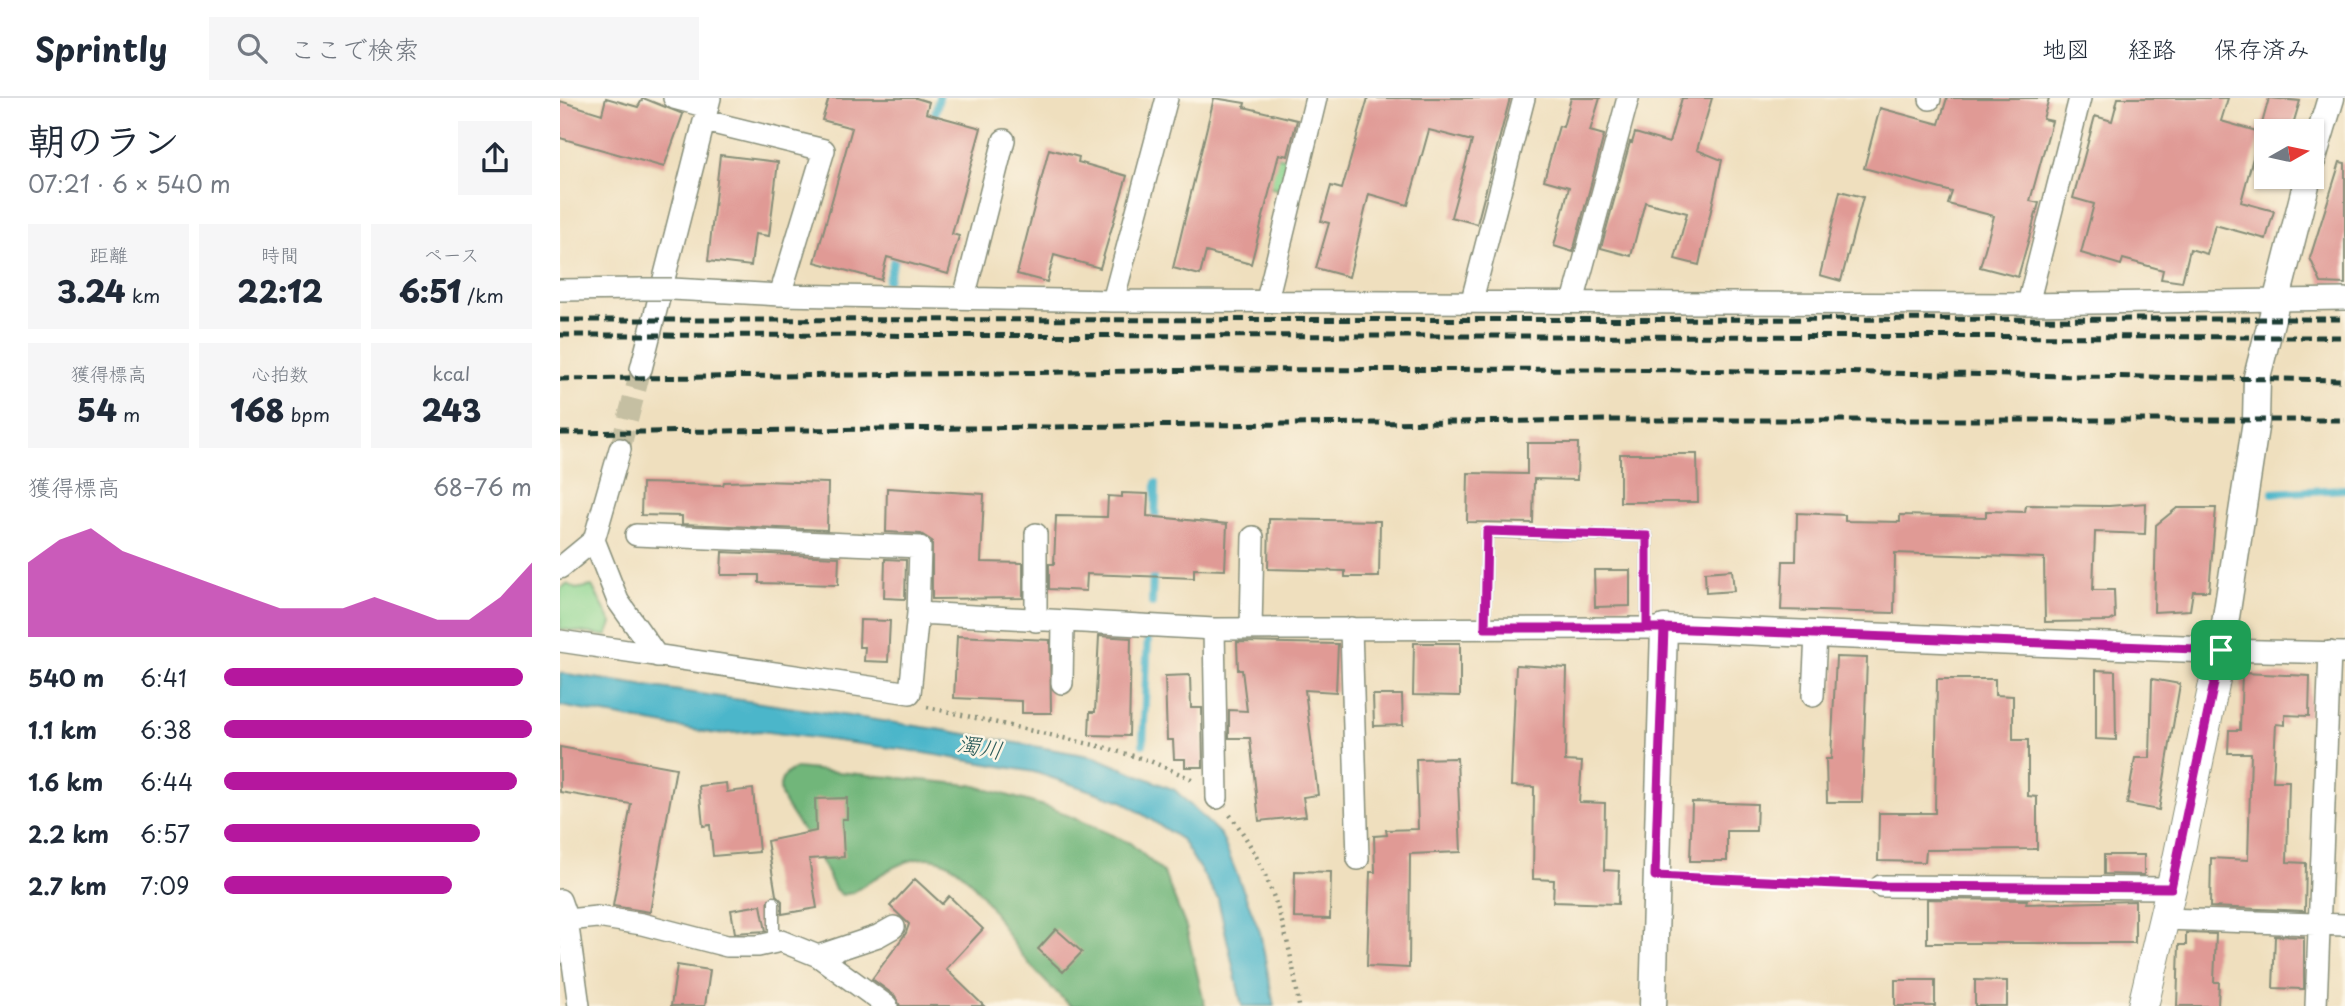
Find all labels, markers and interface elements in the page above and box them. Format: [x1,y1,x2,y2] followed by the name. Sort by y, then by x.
[209,17,699,80] search box
[35,23,167,73] text: Sprintly
[233,29,271,67] icon: search
[289,29,419,68] text: ここで検索
[2042,30,2090,66] text: 地図
[2128,30,2176,66] text: 経路
[2214,30,2310,66] text: 保存済み
[28,111,180,168] text: 朝のラン
[2254,119,2324,189] north arrow
[2254,119,2324,189] map controls
[458,121,532,195] button: share
[28,166,231,201] text: 07:21 · 6 × 540 m
[90,240,128,268] text: 距離
[261,240,299,268] text: 時間
[423,240,479,268] text: ペース
[57,268,125,313] text: 3.24
[237,268,323,313] text: 22:12
[399,268,461,313] text: 6:51
[125,281,160,309] text: km
[461,281,504,309] text: /km
[71,359,147,387] text: 獲得標高
[251,359,309,387] text: 心拍数
[432,359,470,387] text: kcal
[77,387,117,432] text: 54
[230,387,285,432] text: 168
[421,387,481,432] text: 243
[117,400,140,428] text: m
[285,400,330,428] text: bpm
[28,469,120,504] text: 獲得標高
[433,469,532,504] text: 68–76 m
[2191,620,2251,680] pin
[2202,631,2240,669] icon: arrive
[28,660,104,695] text: 540 m
[140,660,187,695] text: 6:41
[28,712,97,747] text: 1.1 km
[140,712,192,747] text: 6:38
[955,724,1006,767] water label: 濁川
[28,764,103,799] text: 1.6 km
[140,764,193,799] text: 6:44
[28,816,109,851] text: 2.2 km
[140,816,190,851] text: 6:57
[28,868,107,903] text: 2.7 km
[140,868,190,903] text: 7:09

